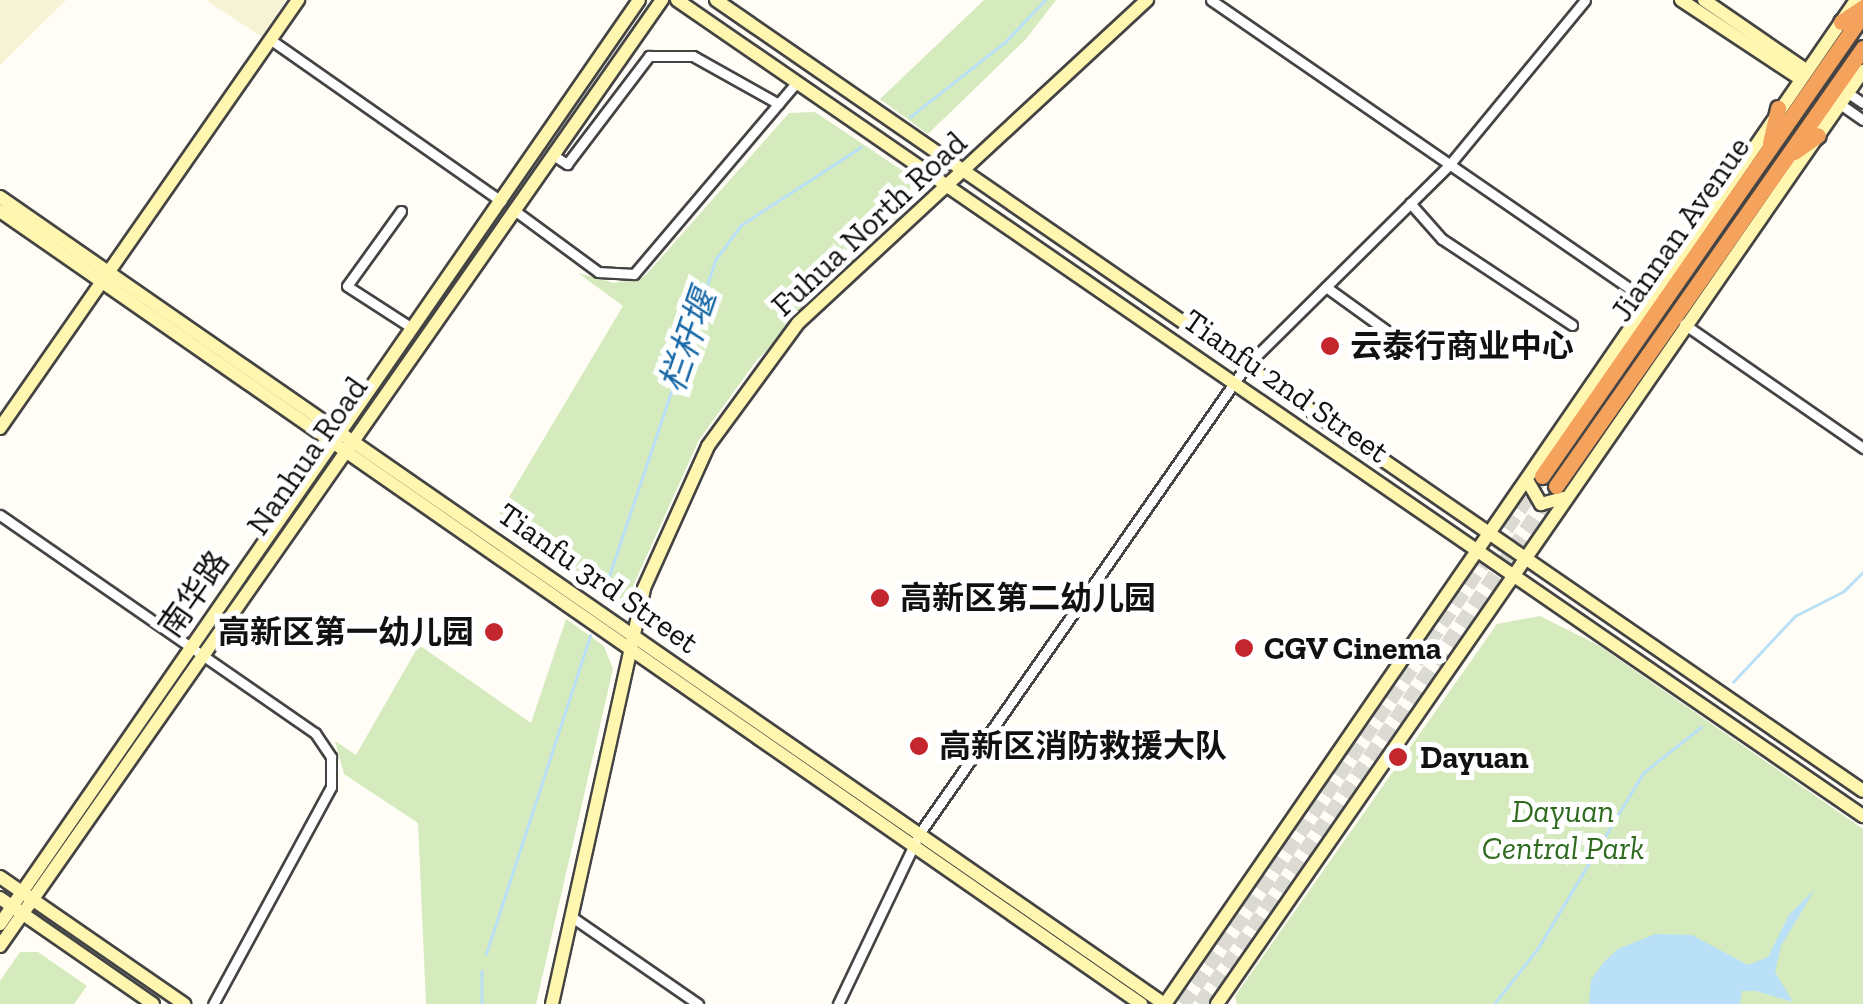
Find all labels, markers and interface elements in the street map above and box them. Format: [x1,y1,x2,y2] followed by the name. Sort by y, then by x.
[763,124,975,324] street label: Fuhua North Road
[1602,129,1758,329] street label: Jiannan Avenue
[651,285,725,397] water label: 栏杆堰
[1176,301,1396,471] street label: Tianfu 2nd Street
[1350,327,1574,365] place label: 云泰行商业中心
[1319,335,1341,357] marker: 云泰行商业中心
[238,370,376,542] street label: Nanhua Road
[490,495,706,661] street label: Tianfu 3rd Street
[151,544,237,644] street label: 南华路
[900,579,1156,617] place label: 高新区第二幼儿园
[869,587,891,609] marker: 高新区第二幼儿园
[218,613,474,651] place label: 高新区第一幼儿园
[483,621,505,643] marker: 高新区第一幼儿园
[1264,629,1443,667] place label: CGV Cinema
[1233,637,1255,659] marker: CGV Cinema
[939,727,1227,765] place label: 高新区消防救援大队
[908,735,930,757] marker: 高新区消防救援大队
[1420,738,1529,776] place label: Dayuan
[1385,744,1411,770] marker: Dayuan
[1482,793,1644,868] park label: Dayuan Central Park

